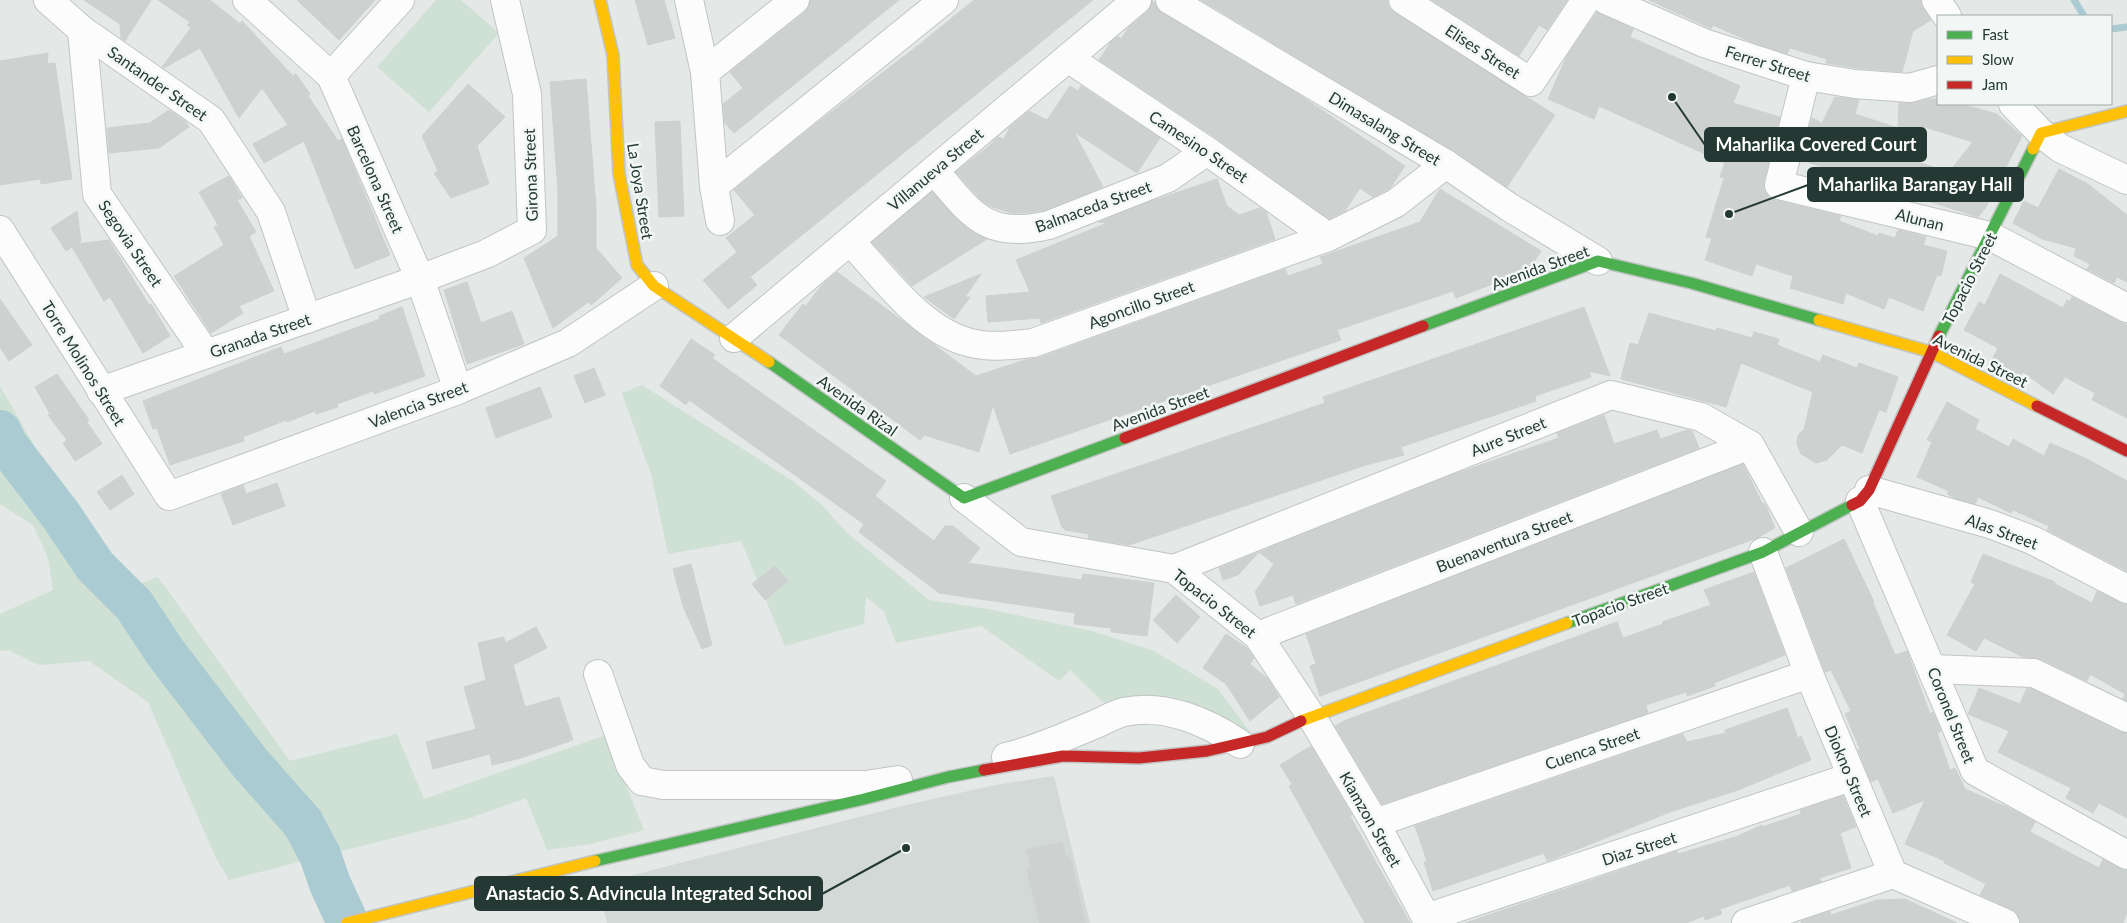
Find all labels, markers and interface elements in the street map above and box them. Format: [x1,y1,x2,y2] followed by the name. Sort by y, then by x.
[1937,15,2112,105] legend
[1442,20,1524,82] street label: Elises Street
[1982,25,2009,43] text: Fast
[1723,41,1813,85] street label: Ferrer Street
[105,42,212,125] street label: Santander Street
[1982,50,2014,68] text: Slow
[1982,75,2008,93] text: Jam
[1326,87,1445,169] street label: Dimasalang Street
[1146,106,1252,186] street label: Camesino Street
[344,122,408,236] street label: Barcelona Street
[883,123,987,214] street label: Villanueva Street
[519,128,541,222] street label: Girona Street
[1705,128,1926,161] callout: Maharlika Covered Court
[1716,133,1917,155] text: Maharlika Covered Court
[624,141,658,241] street label: La Joya Street
[1808,168,2023,201] callout: Maharlika Barangay Hall
[1818,173,2012,195] text: Maharlika Barangay Hall
[1032,176,1154,236] street label: Balmaceda Street
[95,196,167,290] street label: Segovia Street
[1894,204,1946,234] street label: Alunan
[1938,229,2000,327] street label: Topacio Street
[1489,240,1592,293] street label: Avenida Street
[1085,276,1197,332] street label: Agoncillo Street
[38,297,130,429] street label: Torre Molinos Street
[207,309,313,361] street label: Granada Street
[1931,329,2031,391] street label: Avenida Street
[814,370,902,440] street label: Avenida Rizal
[366,376,470,432] street label: Valencia Street
[1109,381,1212,434] street label: Avenida Street
[1467,412,1549,460] street label: Aure Street
[1433,506,1575,576] street label: Buenaventura Street
[1963,509,2041,553] street label: Alas Street
[1170,565,1261,642] street label: Topacio Street
[1570,578,1671,630] street label: Topacio Street
[1924,664,1980,766] street label: Coronel Street
[1542,723,1642,773] street label: Cuenca Street
[1821,723,1877,820] street label: Diokno Street
[1336,768,1406,870] street label: Kiamzon Street
[1599,827,1679,869] street label: Diaz Street
[475,877,822,910] callout: Anastacio S. Advincula Integrated School
[485,882,812,904] text: Anastacio S. Advincula Integrated School

